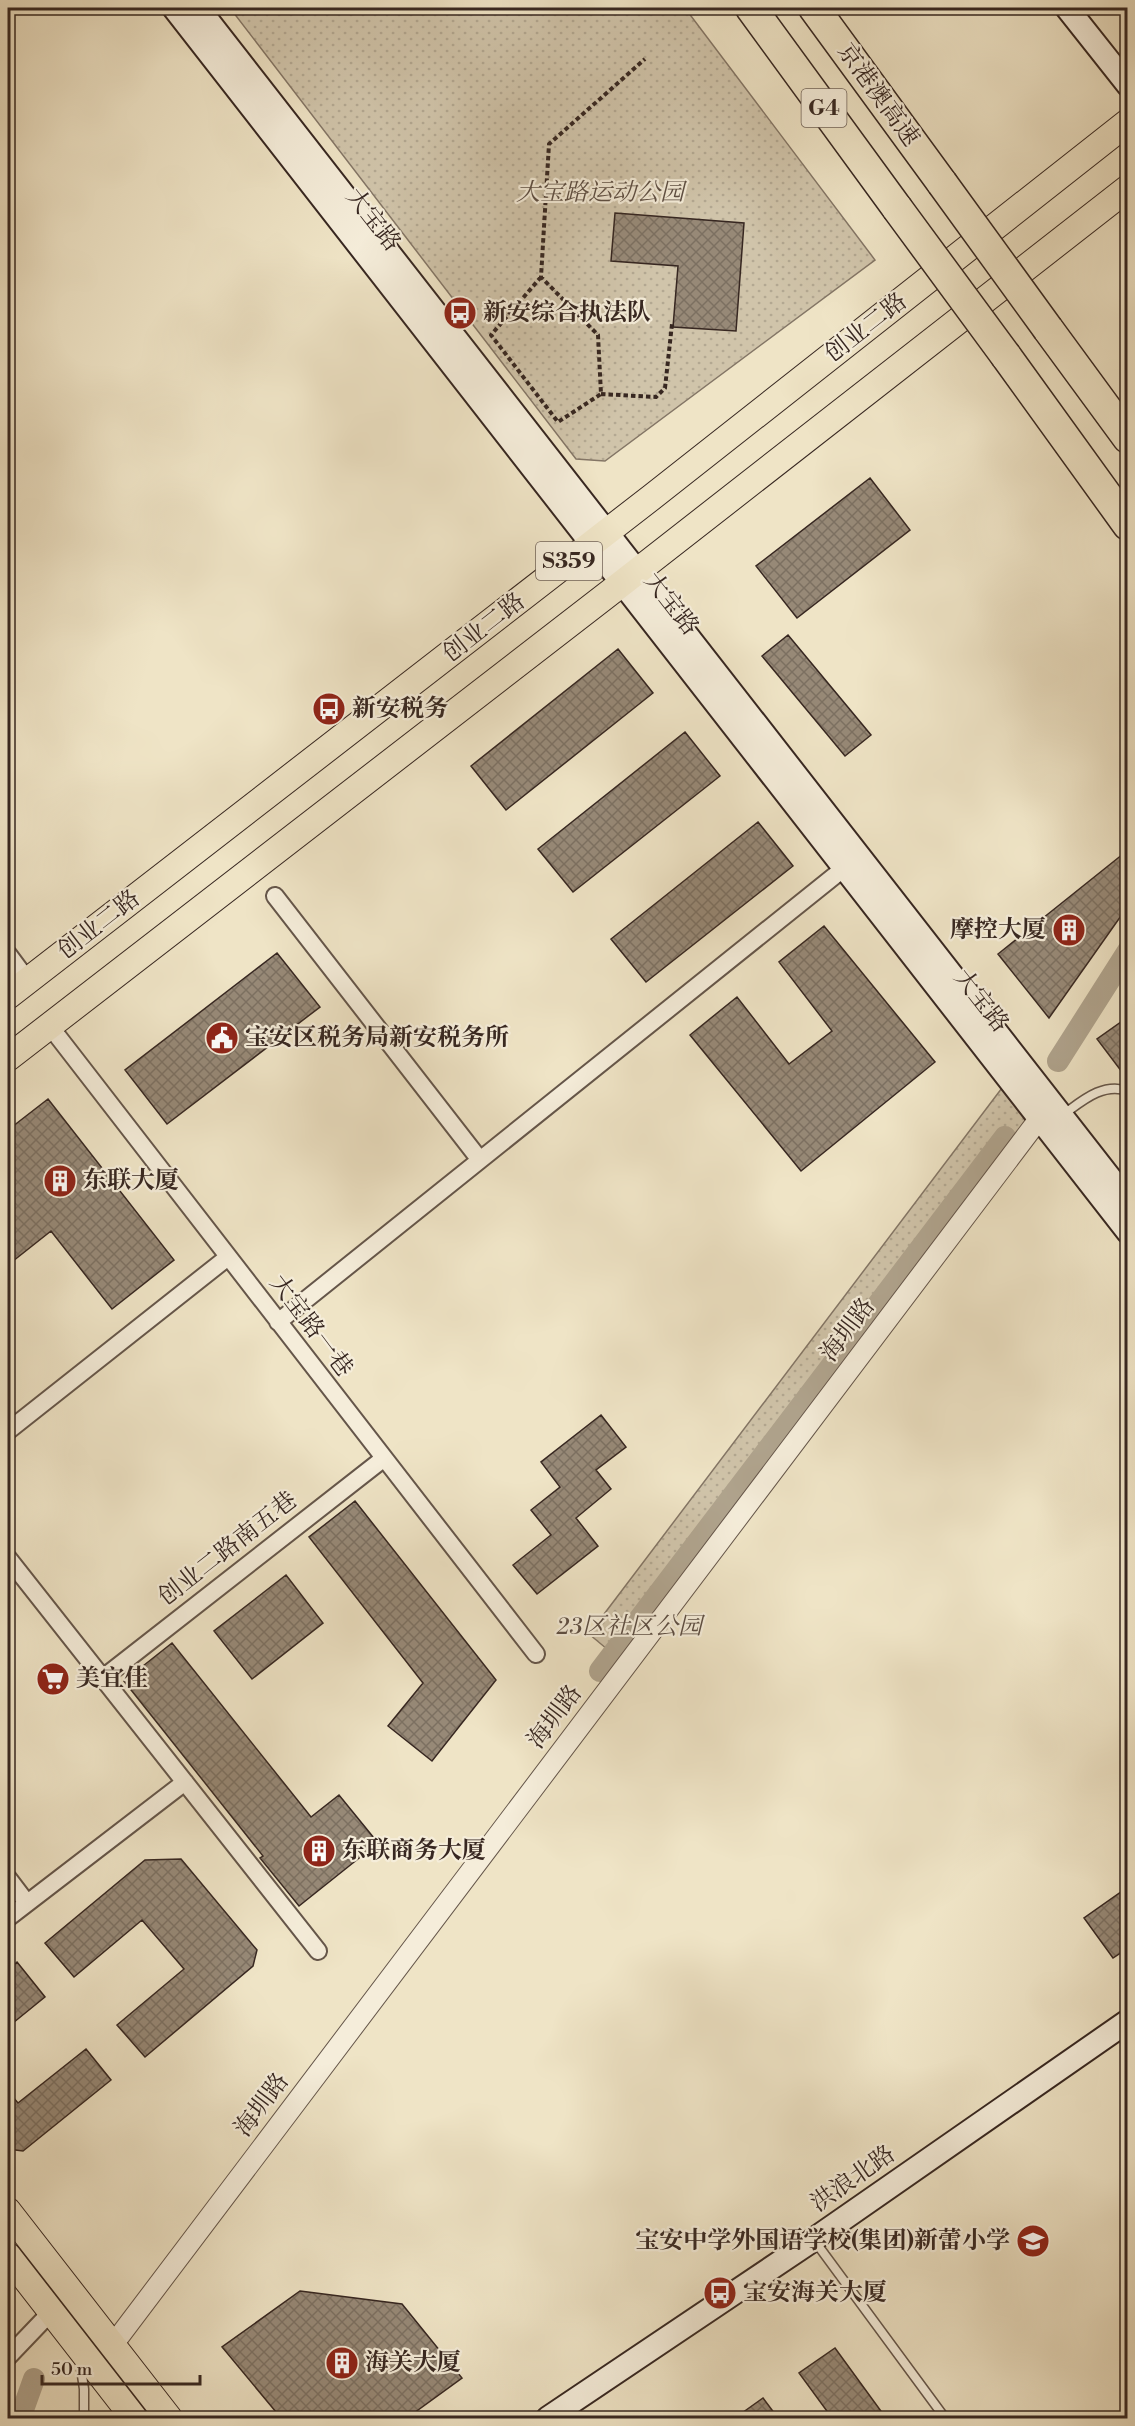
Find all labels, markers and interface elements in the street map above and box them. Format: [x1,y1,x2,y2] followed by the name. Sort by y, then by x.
[831,38,925,152] street label: 京港澳高速
[802,89,846,127] road number: G4
[516,178,688,208] park label: 大宝路运动公园
[339,182,407,258] street label: 大宝路
[819,287,913,369] street label: 创业二路
[442,295,478,331] bus stop icon: 新安综合执法队
[483,298,651,328] place label: 新安综合执法队
[536,542,602,580] road number: S359
[637,566,705,642] street label: 大宝路
[437,587,531,669] street label: 创业二路
[311,691,347,727] bus stop icon: 新安税务
[352,694,448,724] place label: 新安税务
[52,884,146,966] street label: 创业二路
[1051,912,1087,948] building icon: 摩控大厦
[950,915,1046,945] place label: 摩控大厦
[947,963,1015,1039] street label: 大宝路
[204,1020,240,1056] public building icon: 宝安区税务局新安税务所
[245,1023,509,1053] place label: 宝安区税务局新安税务所
[42,1163,78,1199] building icon: 东联大厦
[83,1166,179,1196] place label: 东联大厦
[263,1269,359,1383] street label: 大宝路一巷
[814,1292,882,1368] street label: 海圳路
[153,1485,303,1613] street label: 创业二路南五巷
[556,1612,706,1642] park label: 23区社区公园
[35,1661,71,1697] supermarket icon: 美宜佳
[76,1664,148,1694] place label: 美宜佳
[521,1679,589,1755] street label: 海圳路
[301,1833,337,1869] building icon: 东联商务大厦
[342,1836,486,1866] place label: 东联商务大厦
[228,2067,296,2143] street label: 海圳路
[805,2139,901,2219] street label: 洪浪北路
[1015,2223,1051,2259] school or university icon: 宝安中学外国语学校(集团)新蕾小学
[635,2226,1010,2256] place label: 宝安中学外国语学校(集团)新蕾小学
[702,2275,738,2311] bus stop icon: 宝安海关大厦
[743,2278,887,2308] place label: 宝安海关大厦
[324,2345,360,2381] building icon: 海关大厦
[42,2348,200,2386] scale bar
[365,2348,461,2378] place label: 海关大厦
[51,2358,93,2381] text: 50 m

